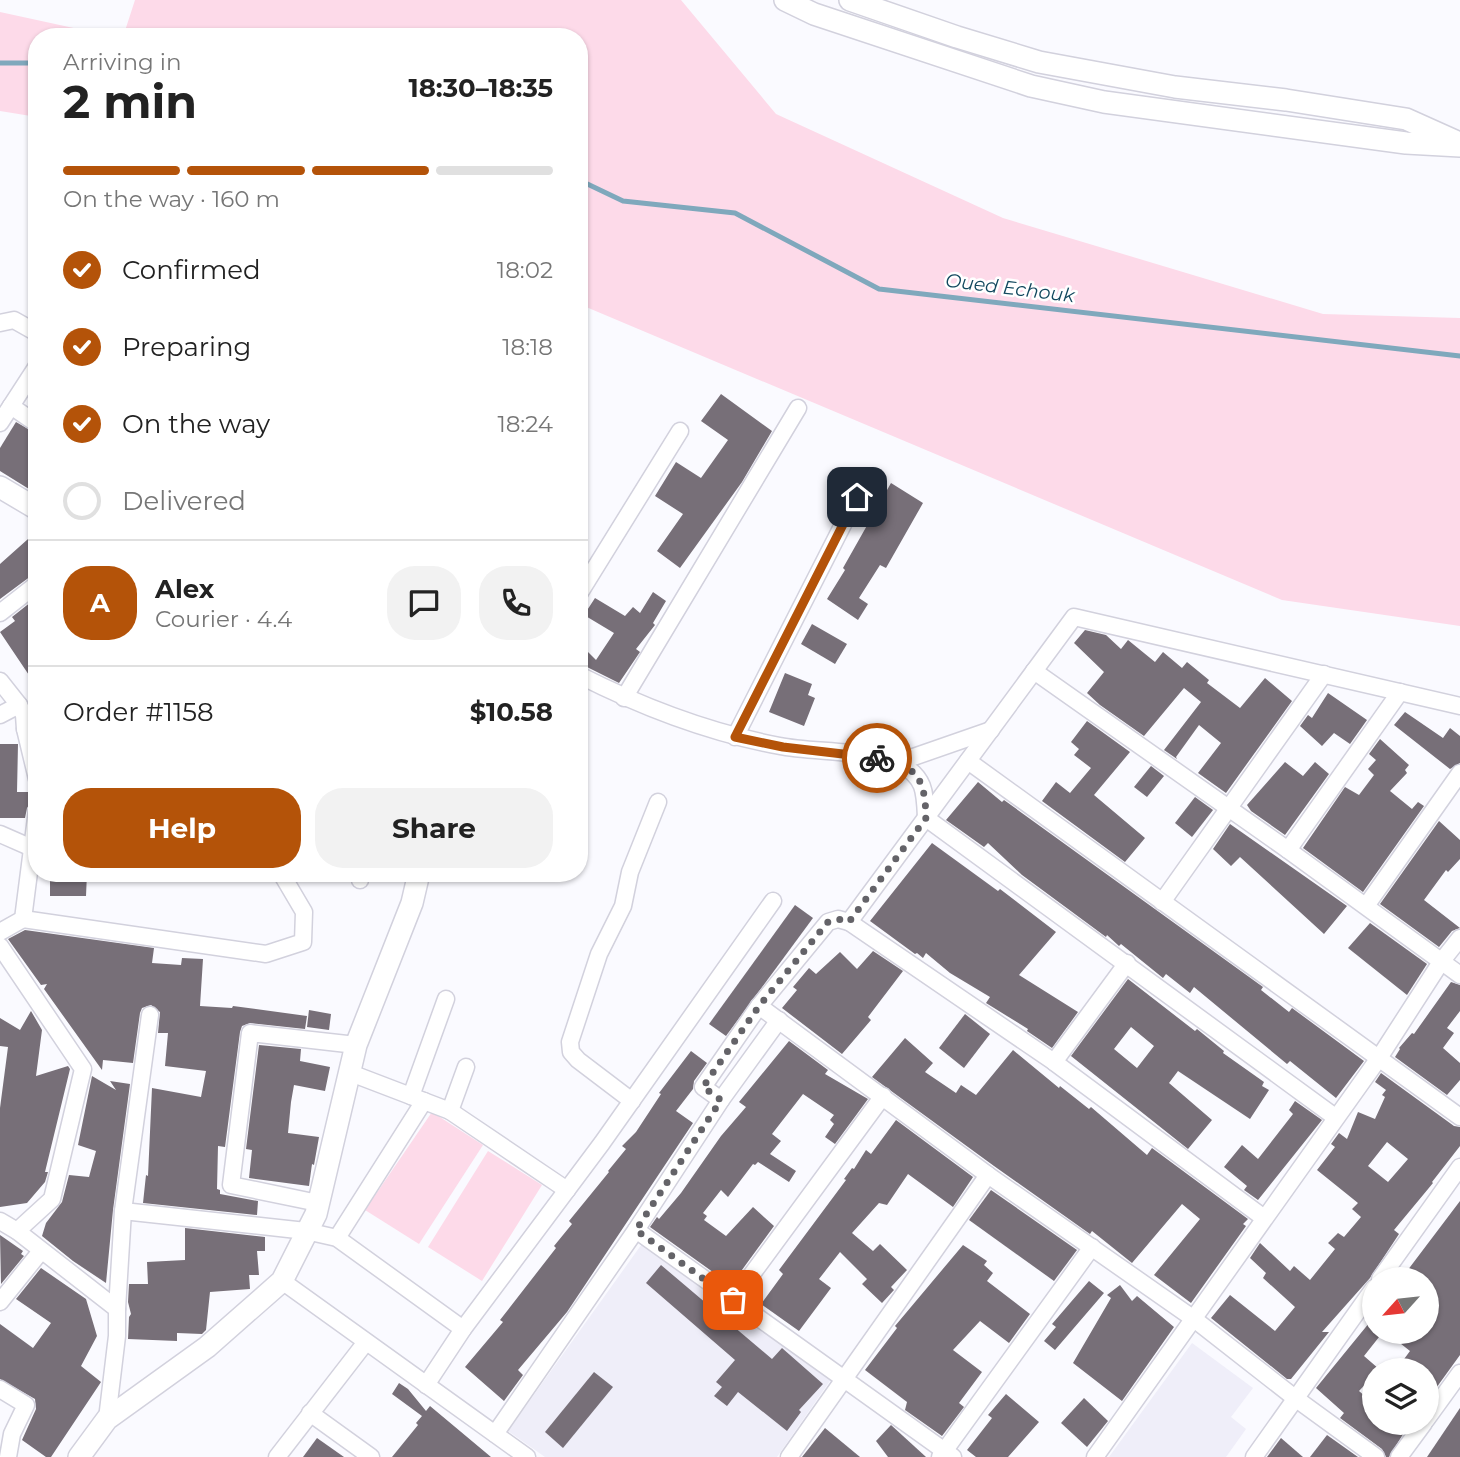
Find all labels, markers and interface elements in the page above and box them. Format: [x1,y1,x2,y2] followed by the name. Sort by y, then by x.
[63,48,182,76] text: Arriving in
[408,72,553,104] text: 18:30–18:35
[63,73,197,130] text: 2 min
[63,185,280,213] text: On the way · 160 m
[63,251,101,289] icon: check
[122,254,261,286] text: Confirmed
[497,256,553,284] text: 18:02
[944,269,1077,307] water label: Oued Echouk
[63,328,101,366] icon: check
[122,331,251,363] text: Preparing
[502,333,553,361] text: 18:18
[63,405,101,443] icon: check
[122,408,270,440] text: On the way
[497,410,553,438] text: 18:24
[827,467,887,527] pin
[838,478,876,516] icon: home
[122,485,246,517] text: Delivered
[387,566,461,640] button: chat
[479,566,553,640] button: phone
[155,573,214,605] text: Alex
[90,587,110,619] text: A
[155,605,292,633] text: Courier · 4.4
[63,696,214,728] text: Order #1158
[470,696,553,728] text: $10.58
[842,723,912,793] courier
[858,739,896,777] icon: bike
[63,788,301,868] button: Help
[315,788,553,868] button: Share
[1362,1267,1438,1344] north arrow
[1362,1267,1439,1435] map controls
[703,1270,763,1330] pin
[714,1281,752,1319] icon: bag
[1362,1358,1439,1435] button: layers

